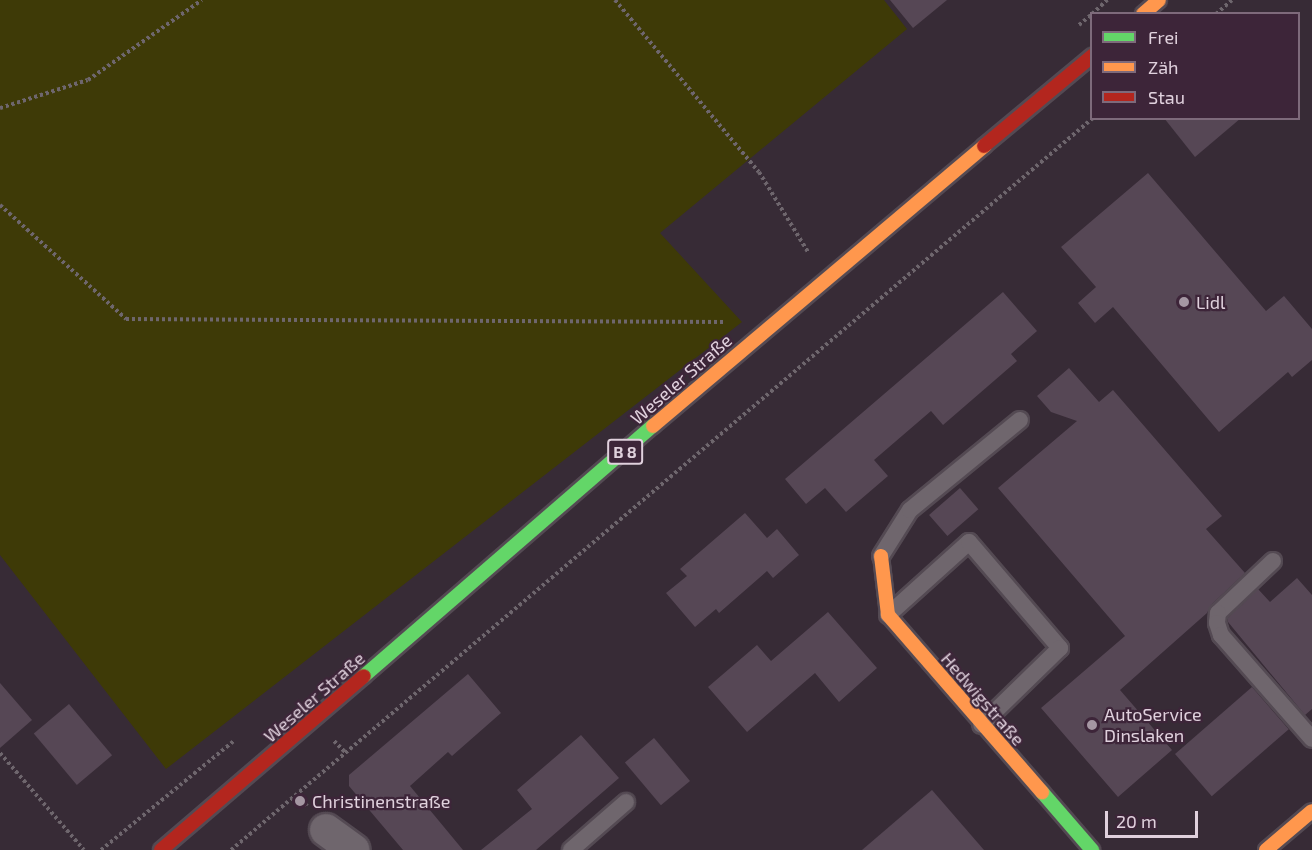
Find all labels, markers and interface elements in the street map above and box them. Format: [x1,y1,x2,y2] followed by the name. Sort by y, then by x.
[1090,12,1300,120] legend
[1148,26,1179,48] text: Frei
[1148,56,1179,78] text: Zäh
[1148,86,1185,108] text: Stau
[1196,291,1225,313] place label: Lidl
[1177,295,1191,309] marker: Lidl
[626,329,736,429] street label: Weseler Straße
[607,439,643,465] road number: B 8
[259,647,369,747] street label: Weseler Straße
[937,648,1029,750] street label: Hedwigstraße
[1104,704,1202,746] place label: AutoService Dinslaken
[1085,718,1099,732] marker: AutoService Dinslaken
[312,790,450,812] place label: Christinenstraße
[293,794,307,808] marker: Christinenstraße
[1108,799,1201,837] scale bar
[1116,810,1157,832] text: 20 m

